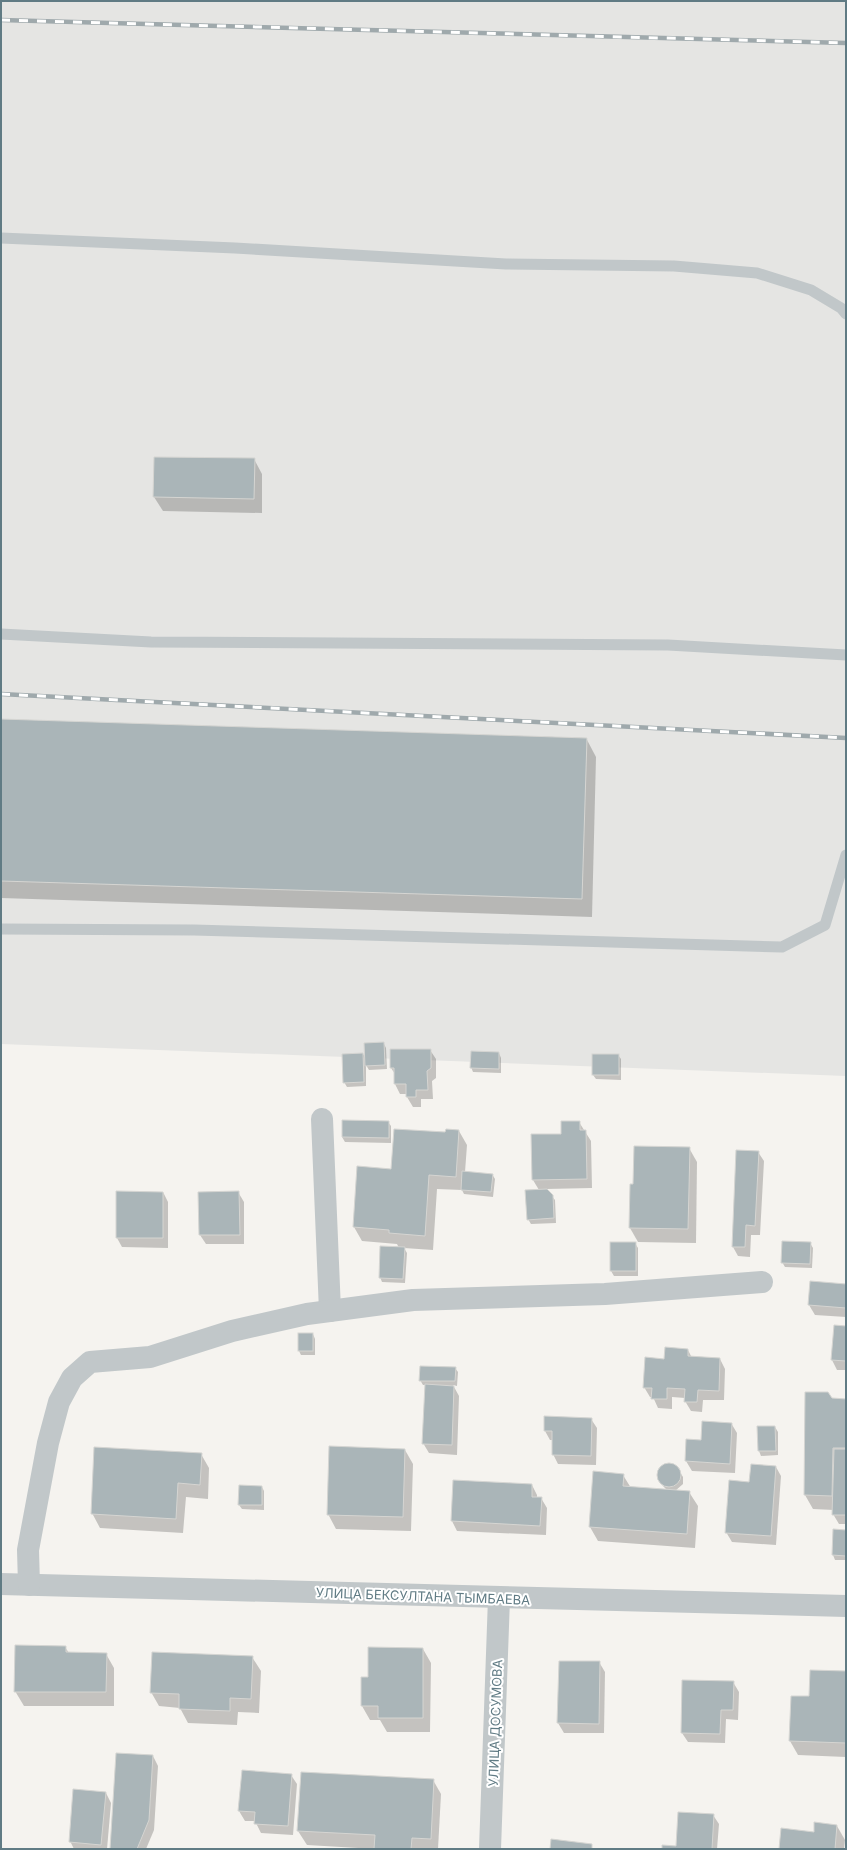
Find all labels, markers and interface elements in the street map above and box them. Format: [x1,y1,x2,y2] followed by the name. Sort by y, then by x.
[316,1584,530,1608] street label: УЛИЦА БЕКСУЛТАНА ТЫМБАЕВА
[485,1659,505,1787] street label: УЛИЦА ДОСУМОВА

